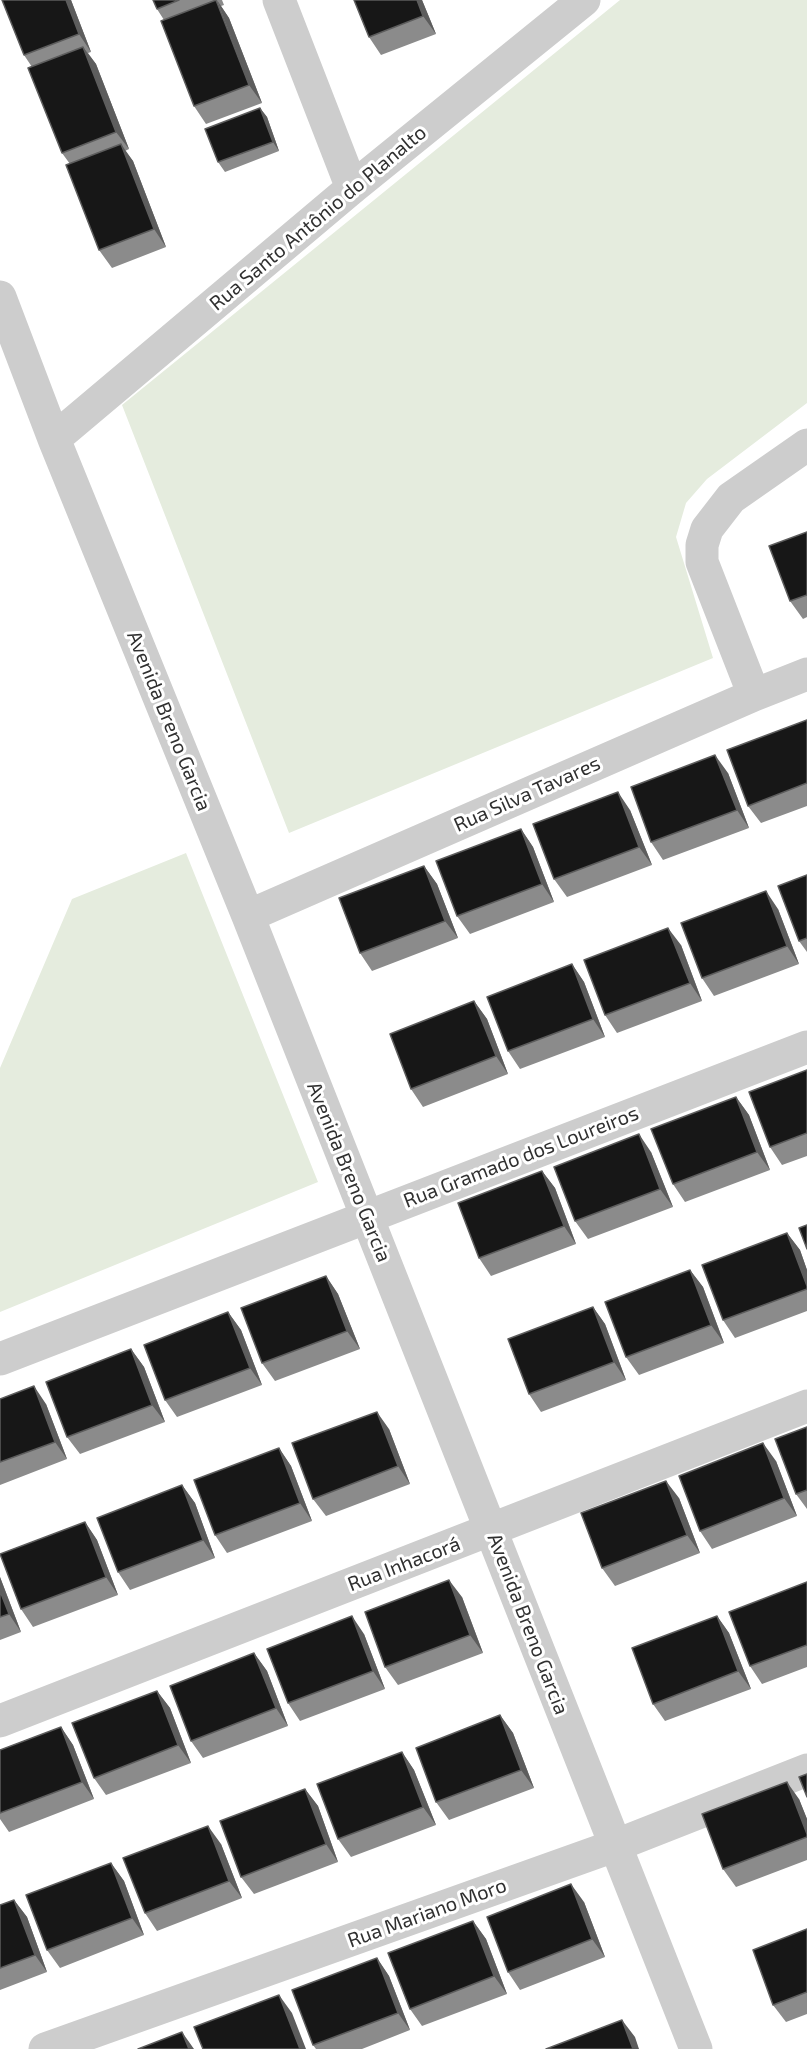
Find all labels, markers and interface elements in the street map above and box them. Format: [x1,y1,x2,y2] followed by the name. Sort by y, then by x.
[205,120,431,316] street label: Rua Santo Antônio do Planalto
[122,627,216,815] street label: Avenida Breno Garcia
[450,751,604,837] street label: Rua Silva Tavares
[302,1078,396,1266] street label: Avenida Breno Garcia
[400,1101,642,1213] street label: Rua Gramado dos Loureiros
[482,1530,574,1718] street label: Avenida Breno Garcia
[344,1532,464,1596] street label: Rua Inhacorá
[344,1873,510,1953] street label: Rua Mariano Moro

